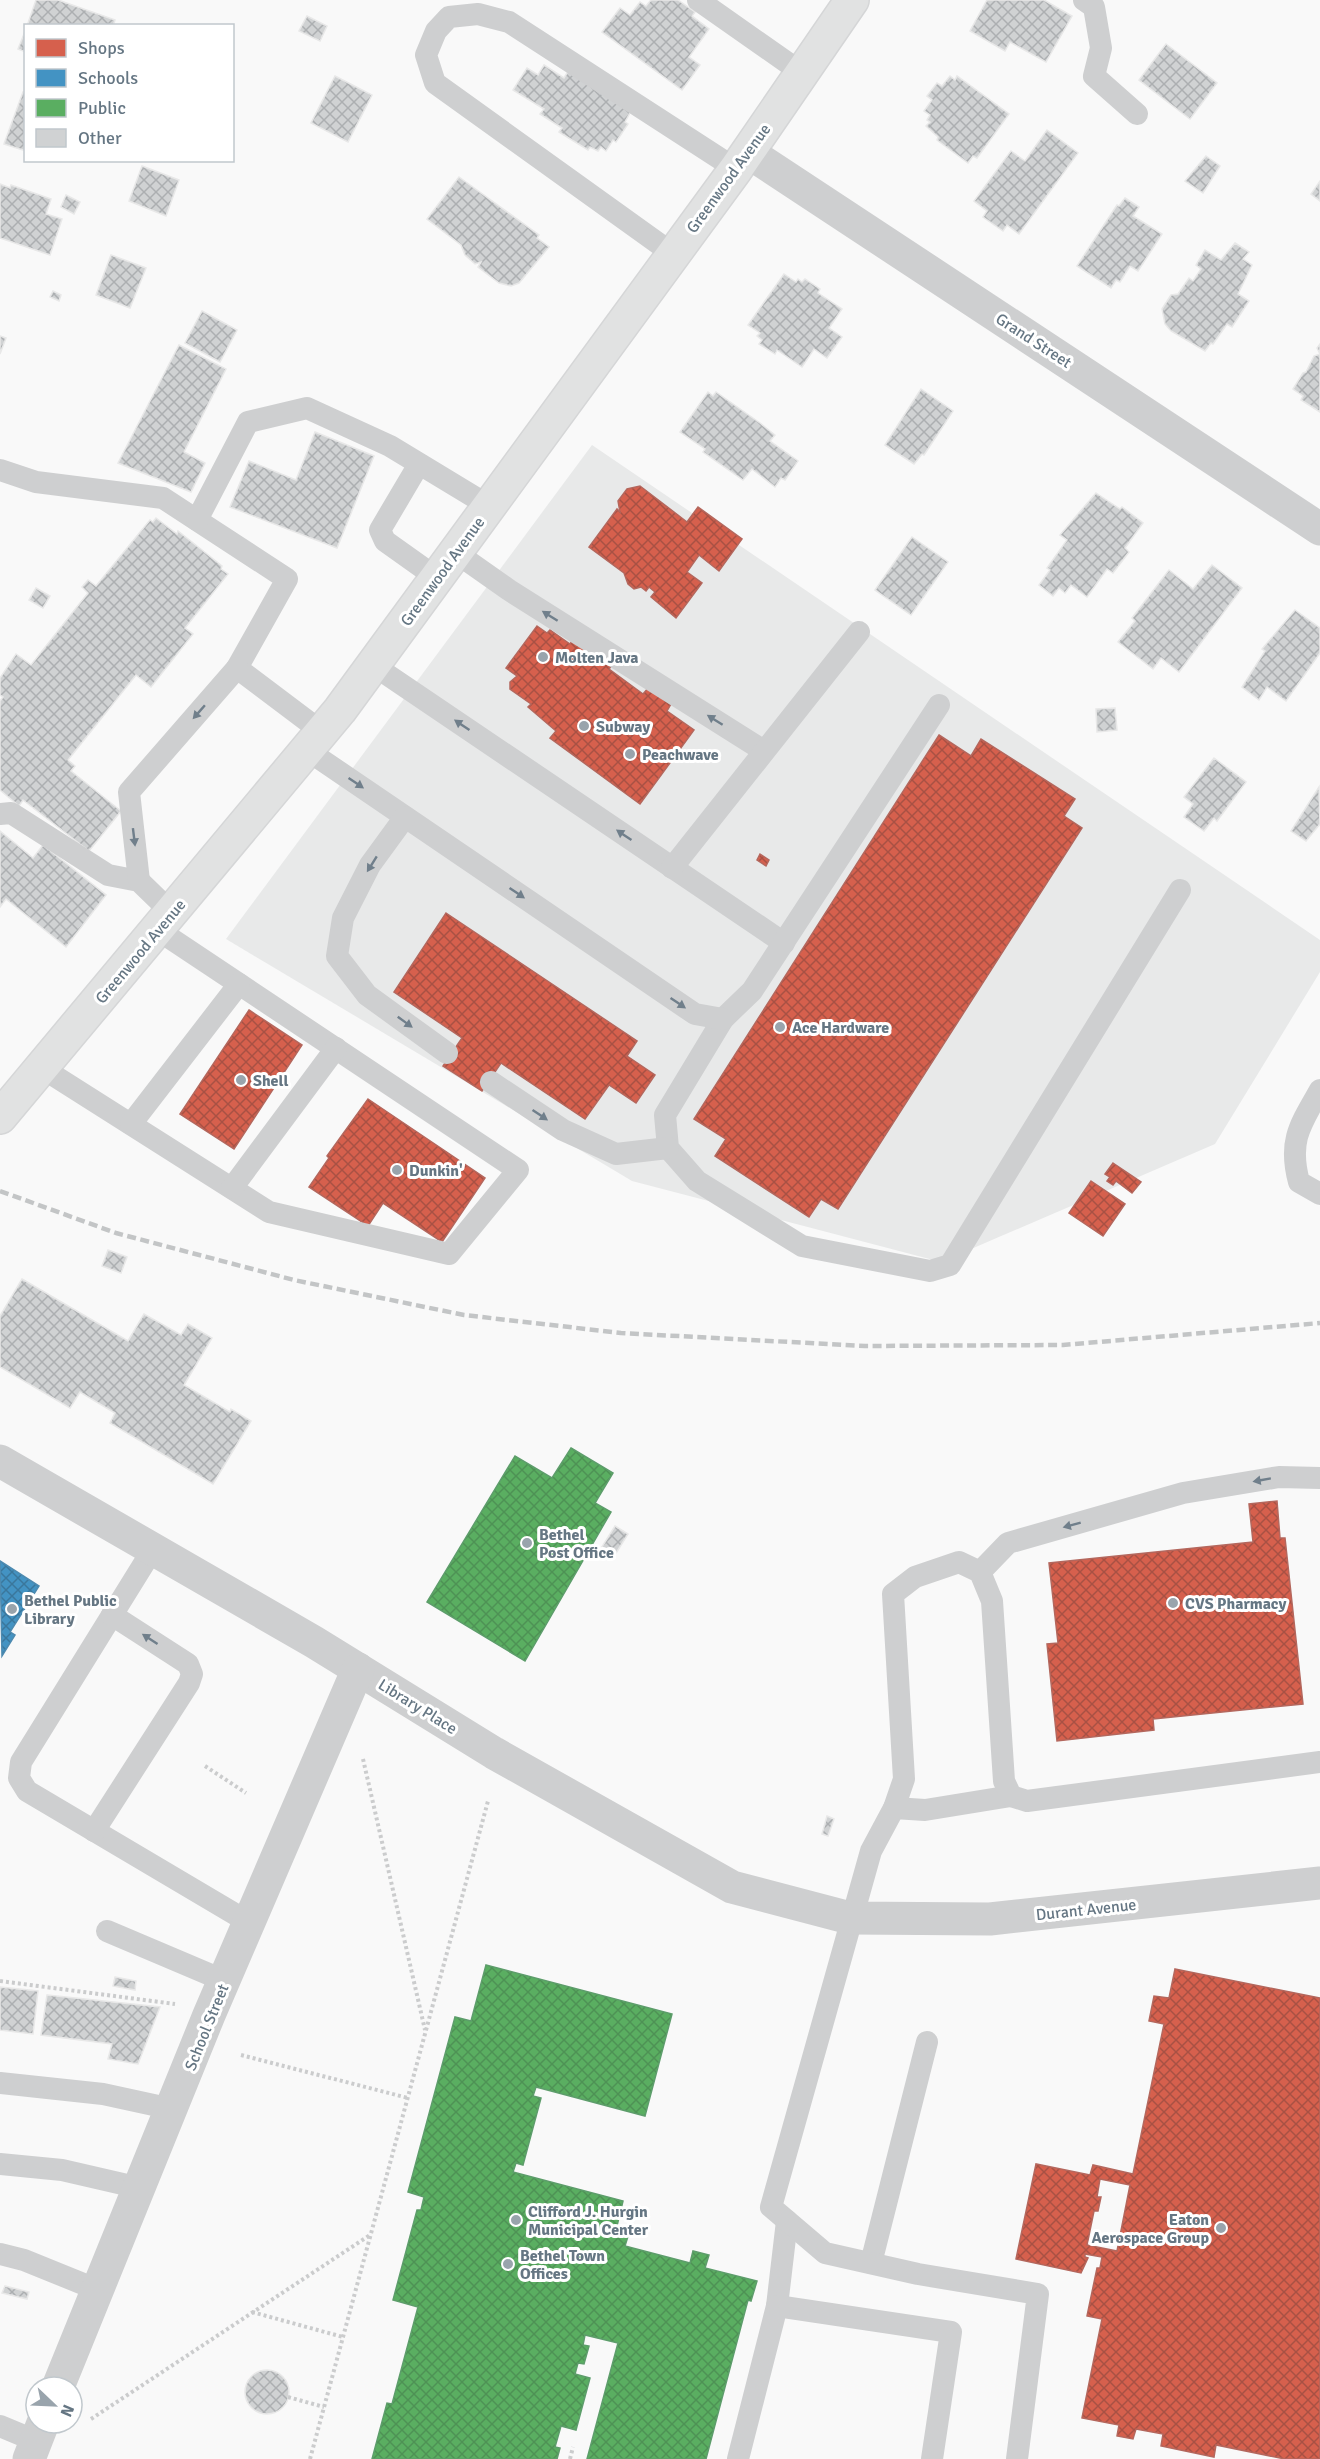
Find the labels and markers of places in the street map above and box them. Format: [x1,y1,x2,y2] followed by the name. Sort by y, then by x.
[555,648,639,668] place label: Molten Java
[536,650,550,664] marker: Molten Java
[596,717,650,737] place label: Subway
[577,719,591,733] marker: Subway
[642,745,719,765] place label: Peachwave
[623,747,637,761] marker: Peachwave
[792,1018,889,1038] place label: Ace Hardware
[773,1020,787,1034] marker: Ace Hardware
[253,1071,288,1091] place label: Shell
[234,1073,248,1087] marker: Shell
[409,1161,463,1181] place label: Dunkin'
[390,1163,404,1177] marker: Dunkin'
[539,1525,614,1563] place label: Bethel Post Office
[520,1536,534,1550] marker: Bethel Post Office
[24,1591,117,1629] place label: Bethel Public Library
[1185,1594,1286,1614] place label: CVS Pharmacy
[1166,1596,1180,1610] marker: CVS Pharmacy
[5,1602,19,1616] marker: Bethel Public Library
[528,2202,649,2240] place label: Clifford J. Hurgin Municipal Center
[1091,2210,1209,2248] place label: Eaton Aerospace Group
[509,2213,523,2227] marker: Clifford J. Hurgin Municipal Center
[1214,2221,1228,2235] marker: Eaton Aerospace Group
[520,2246,605,2284] place label: Bethel Town Offices
[501,2257,515,2271] marker: Bethel Town Offices

